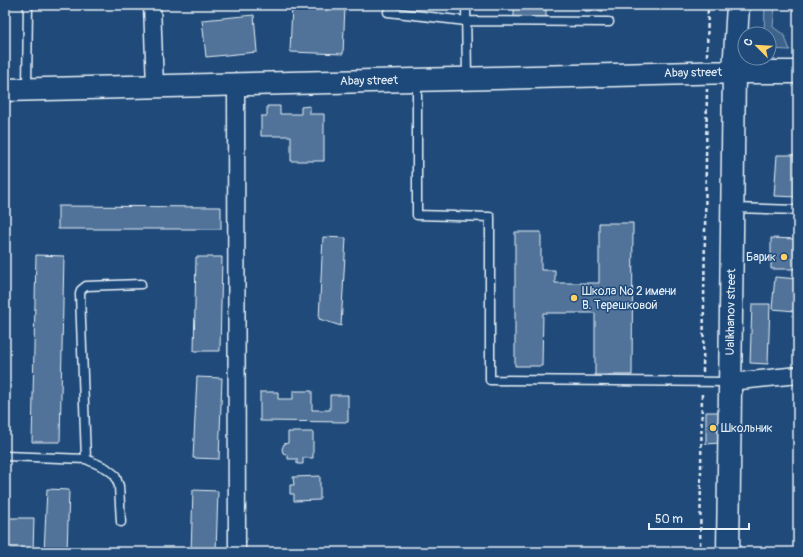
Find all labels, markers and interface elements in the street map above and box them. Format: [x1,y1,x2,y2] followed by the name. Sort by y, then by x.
[737,26,777,66] north arrow
[741,36,756,48] text: С
[664,65,722,81] street label: Abay street
[340,73,398,89] street label: Abay street
[746,250,776,265] place label: Барик
[779,252,789,262] marker: Барик
[723,268,739,356] street label: Ualikhanov street
[582,284,677,313] place label: Школа № 2 имени В. Терешковой
[569,293,579,303] marker: Школа № 2 имени В. Терешковой
[721,421,773,436] place label: Школьник
[708,423,718,433] marker: Школьник
[649,505,749,531] scale bar
[655,512,683,527] text: 50 m

